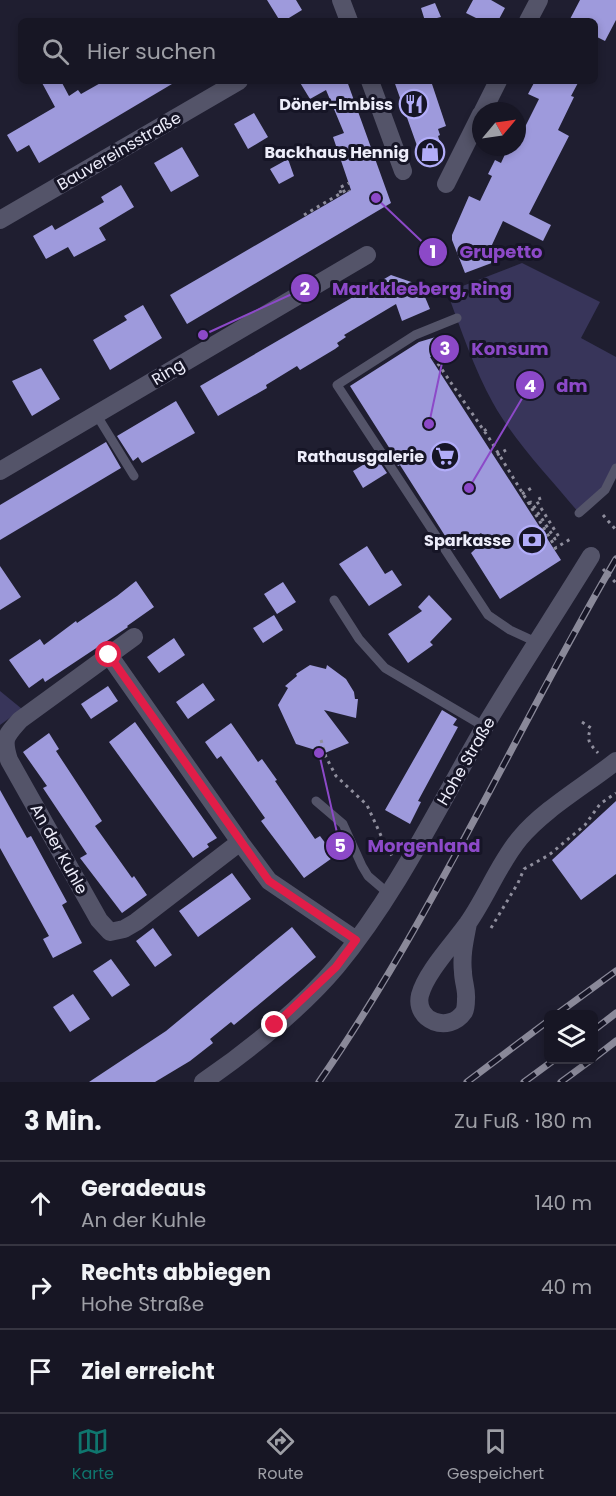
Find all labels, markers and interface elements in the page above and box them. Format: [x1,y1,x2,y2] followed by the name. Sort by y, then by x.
[18,18,598,84] search box
[39,35,72,68] icon: search
[87,36,216,67] text: Hier suchen
[398,88,430,120] restaurant icon: Döner-Imbiss
[279,93,393,116] place label: Döner-Imbiss
[472,102,526,156] north arrow
[53,106,185,196] street label: Bauvereinsstraße
[414,136,446,168] shop icon: Backhaus Hennig
[265,141,409,164] place label: Backhaus Hennig
[418,234,554,270] callout: Grupetto
[430,239,436,264] text: 1
[460,239,542,264] text: Grupetto
[290,270,524,306] callout: Markkleeberg, Ring
[300,276,310,301] text: 2
[332,276,512,301] text: Markkleeberg, Ring
[430,331,561,367] callout: Konsum
[440,336,450,361] text: 3
[471,336,549,361] text: Konsum
[147,353,189,391] street label: Ring
[515,367,600,403] callout: dm
[524,373,536,398] text: 4
[556,373,588,398] text: dm
[429,440,461,472] supermarket icon: Rathausgalerie
[297,445,424,468] place label: Rathausgalerie
[516,524,548,556] bank icon: Sparkasse
[424,529,511,552] place label: Sparkasse
[95,641,121,667] route start
[431,713,501,809] street label: Hohe Straße
[25,800,93,898] street label: An der Kuhle
[325,828,492,864] callout: Morgenland
[334,833,346,858] text: 5
[367,833,481,858] text: Morgenland
[544,1010,598,1064] map controls
[544,1010,598,1064] button: layers
[261,1011,287,1037] route end
[24,1103,102,1139] text: 3 Min.
[454,1107,592,1135] text: Zu Fuß · 180 m
[81,1173,206,1204] text: Geradeaus
[24,1187,57,1220] icon: ahead
[535,1189,592,1217] text: 140 m
[81,1206,206,1234] text: An der Kuhle
[81,1257,271,1288] text: Rechts abbiegen
[24,1271,57,1304] icon: right
[541,1273,592,1301] text: 40 m
[81,1290,204,1318] text: Hohe Straße
[24,1355,57,1388] icon: arrive
[81,1356,215,1387] text: Ziel erreicht
[72,1425,114,1486] tab: Karte
[258,1425,303,1486] tab: Route
[447,1425,544,1486] tab: Gespeichert

